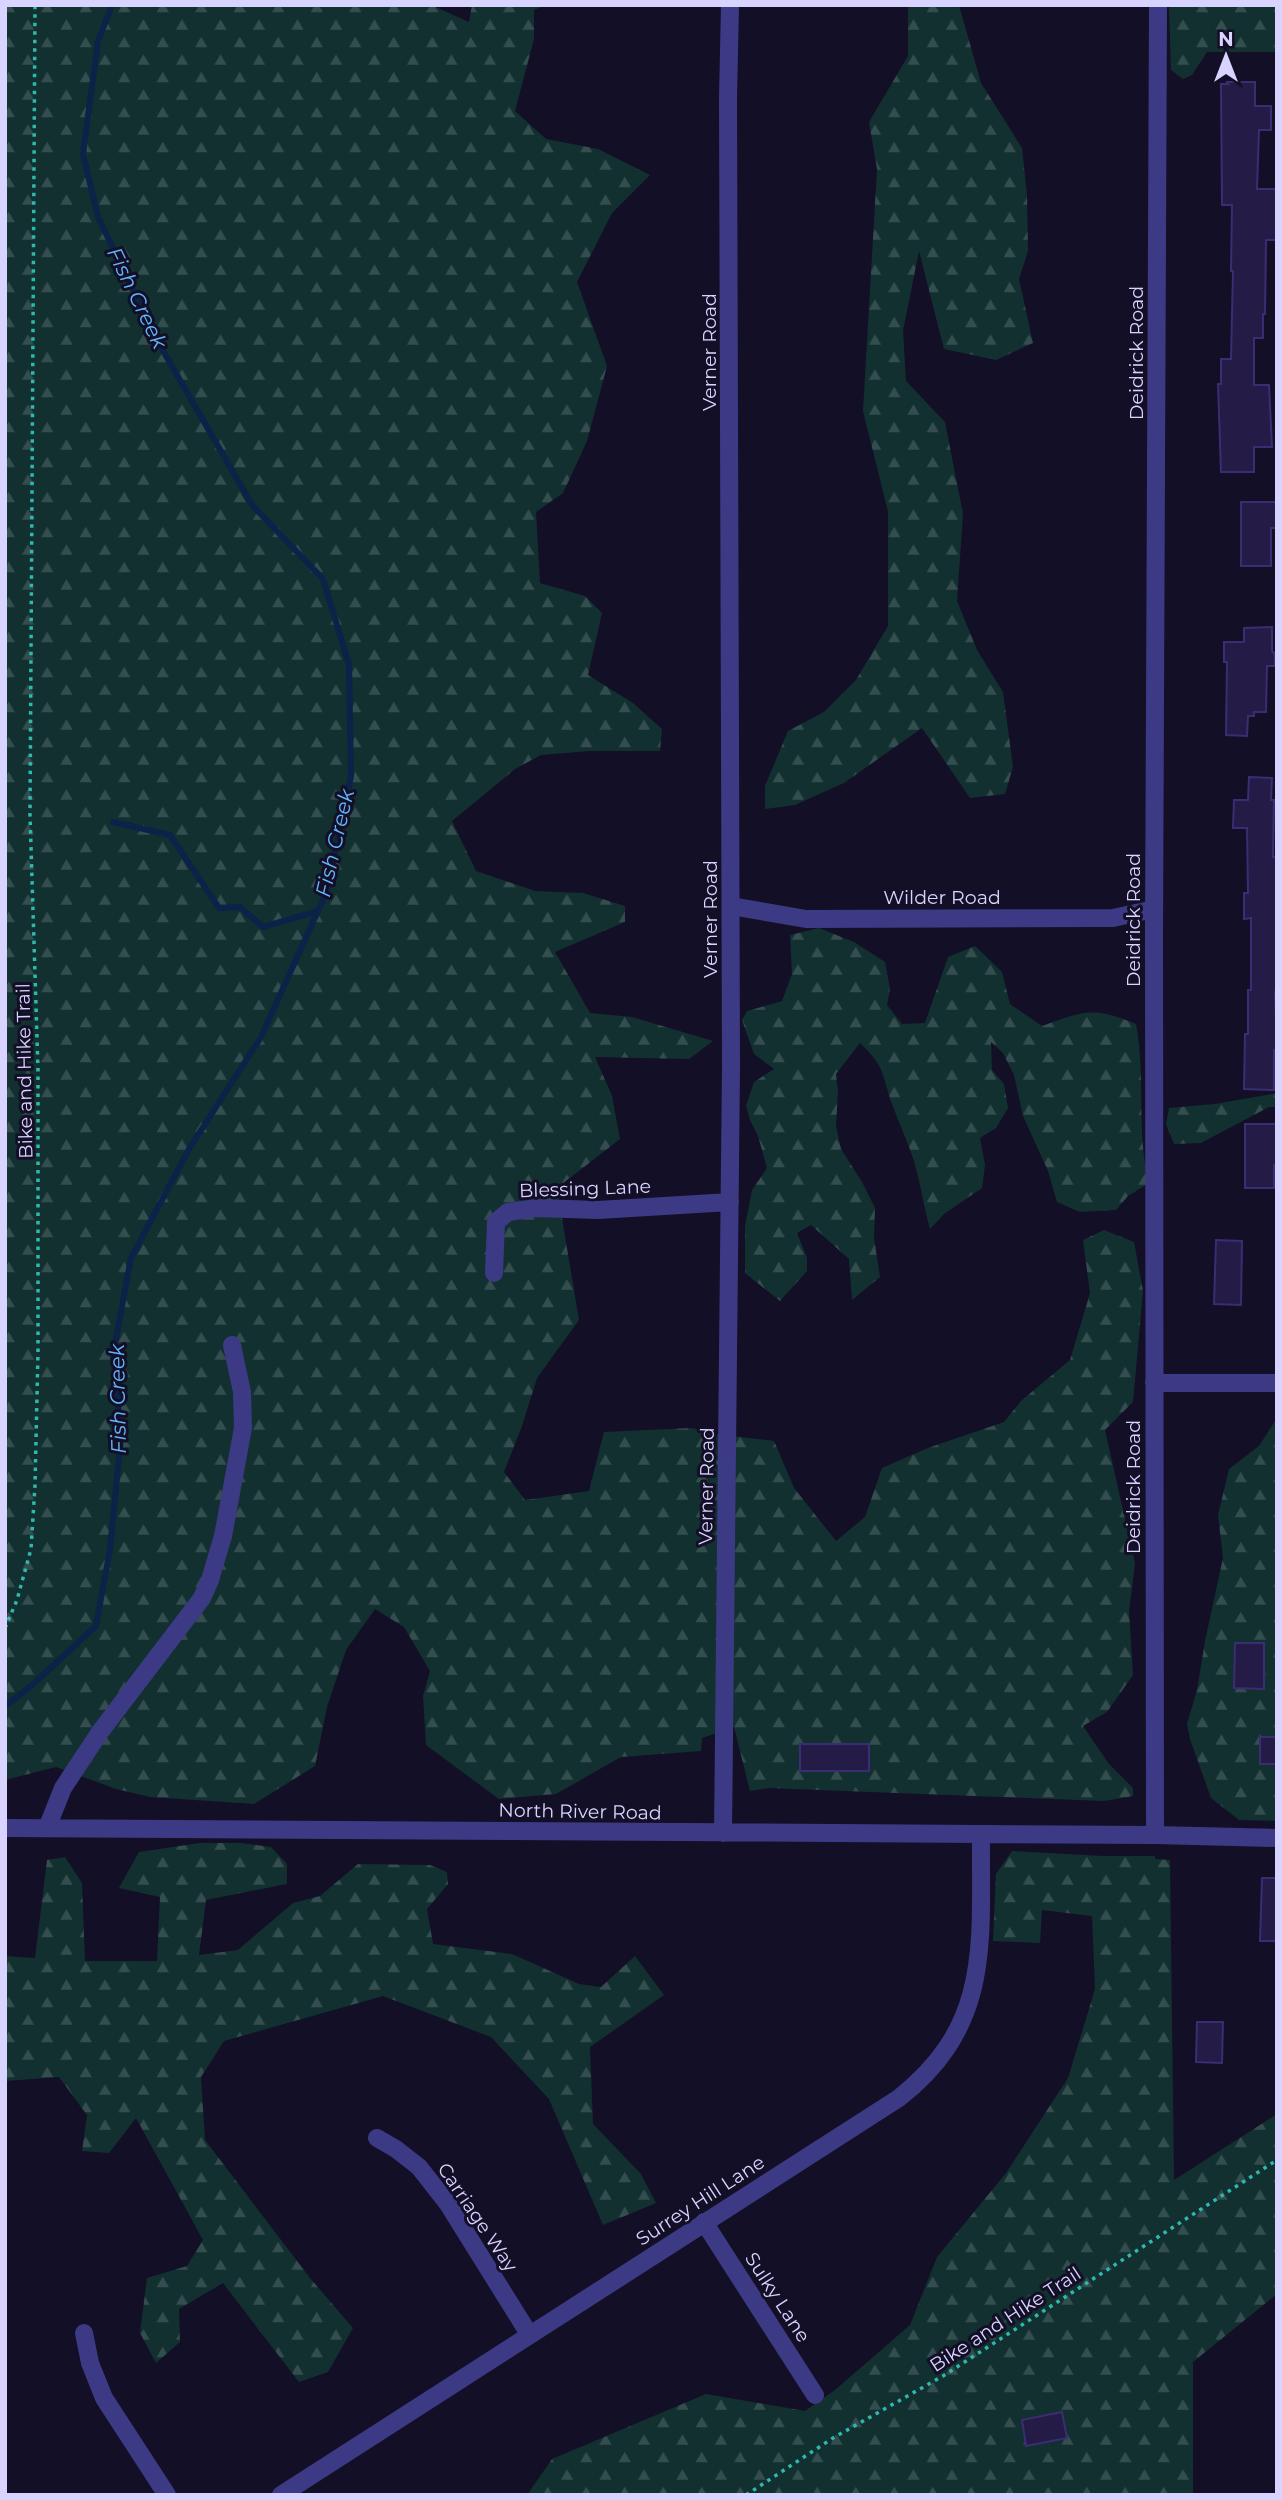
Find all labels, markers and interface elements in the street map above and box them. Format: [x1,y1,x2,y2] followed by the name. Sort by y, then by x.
[1191,21,1261,91] north arrow
[1218,28,1234,51] text: N
[102,243,173,354] water label: Fish Creek
[1125,286,1148,420] street label: Deidrick Road
[698,293,721,411] street label: Verner Road
[310,785,359,899] water label: Fish Creek
[1122,853,1145,987] street label: Deidrick Road
[699,860,722,978] street label: Verner Road
[883,886,1001,909] street label: Wilder Road
[11,983,38,1159] street label: Bike and Hike Trail
[519,1175,651,1202] street label: Blessing Lane
[104,1342,131,1454] water label: Fish Creek
[1122,1420,1145,1554] street label: Deidrick Road
[694,1427,719,1545] street label: Verner Road
[498,1799,662,1824] street label: North River Road
[632,2150,769,2250] street label: Surrey Hill Lane
[433,2158,523,2277] street label: Carriage Way
[740,2248,815,2346] street label: Sulky Lane
[925,2262,1085,2377] street label: Bike and Hike Trail

